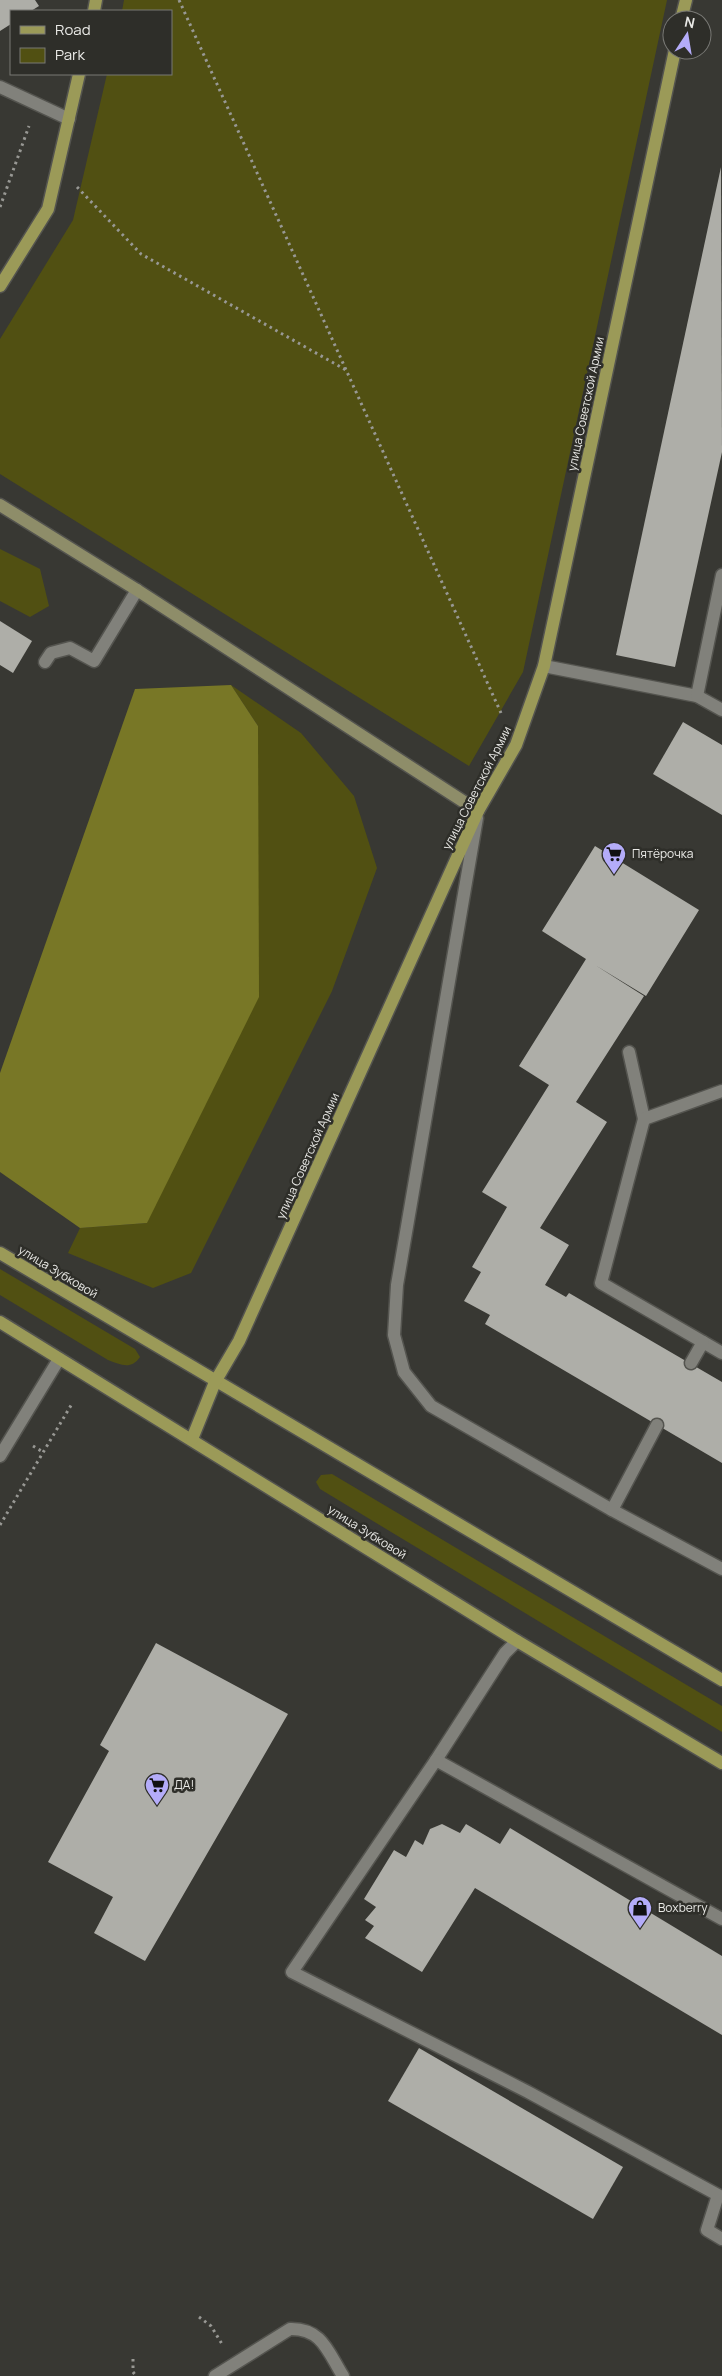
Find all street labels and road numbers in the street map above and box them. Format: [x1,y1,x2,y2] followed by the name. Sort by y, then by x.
[563,335,608,473] street label: улица Советской Армии
[438,723,515,853] street label: улица Советской Армии
[272,1090,343,1222] street label: улица Советской Армии
[15,1241,101,1302] street label: улица Зубковой
[325,1501,410,1563] street label: улица Зубковой

